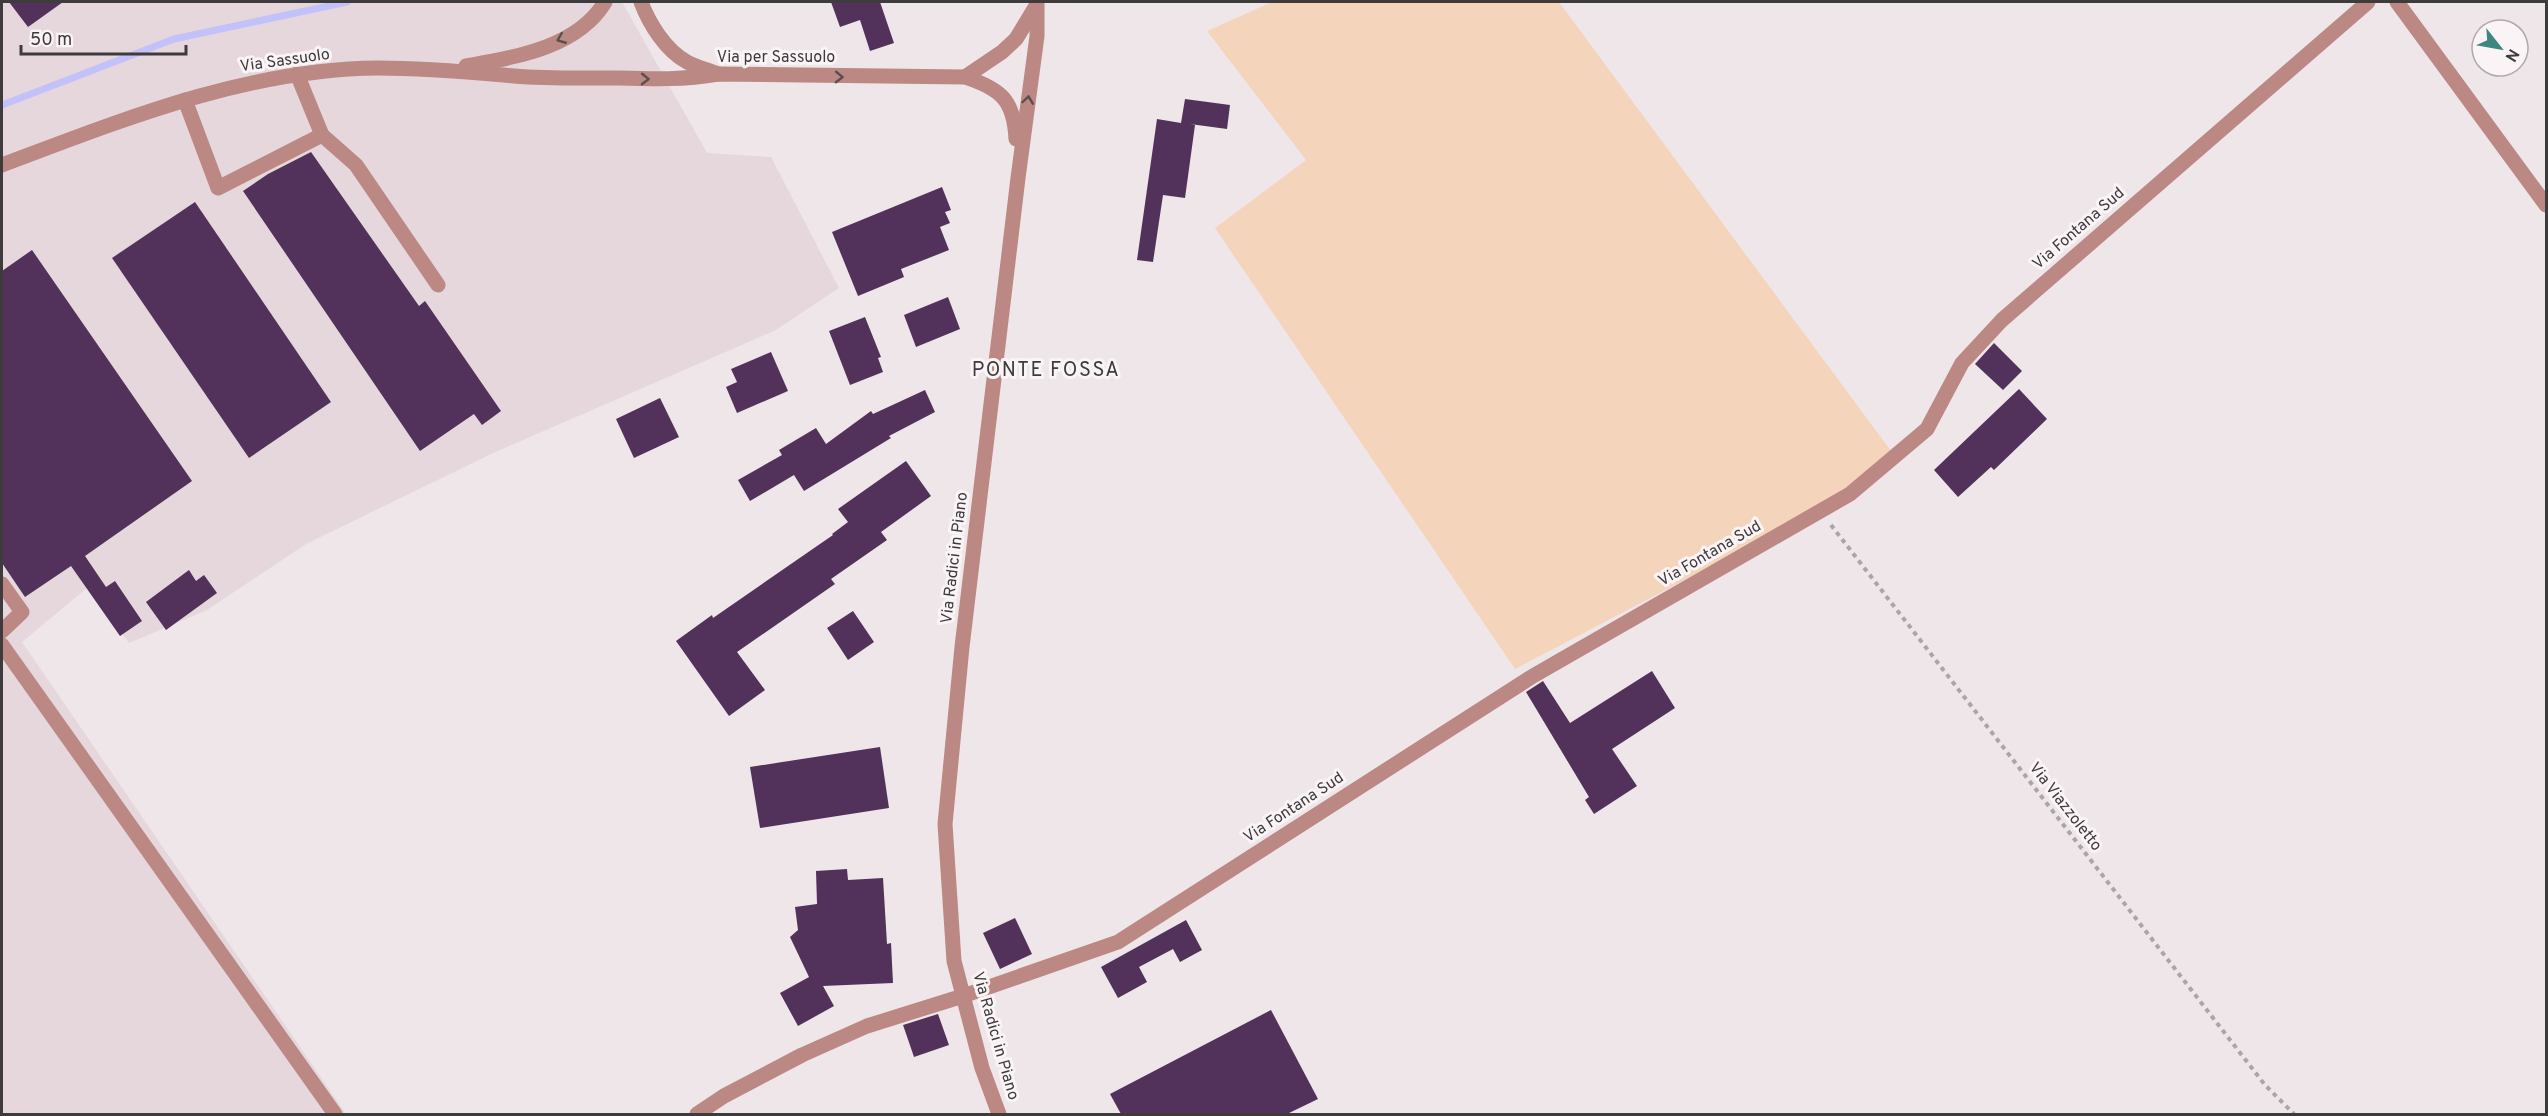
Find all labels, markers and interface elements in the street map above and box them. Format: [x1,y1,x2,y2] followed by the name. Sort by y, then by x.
[21,18,186,56] scale bar
[2470,18,2530,78] north arrow
[30,29,72,52] text: 50 m
[557,32,568,44] one-way arrow
[239,45,331,77] street label: Via Sassuolo
[2500,45,2523,65] text: N
[717,48,835,68] street label: Via per Sassuolo
[835,70,844,83] one-way arrow
[640,72,649,85] one-way arrow
[1022,95,1034,104] one-way arrow
[2029,184,2129,274] street label: Via Fontana Sud
[972,358,1120,384] district label: PONTE FOSSA
[937,491,973,625] street label: Via Radici in Piano
[1655,517,1765,591] street label: Via Fontana Sud
[2024,759,2106,855] street label: Via Viazzoletto
[1240,768,1348,848] street label: Via Fontana Sud
[967,970,1023,1102] street label: Via Radici in Piano

